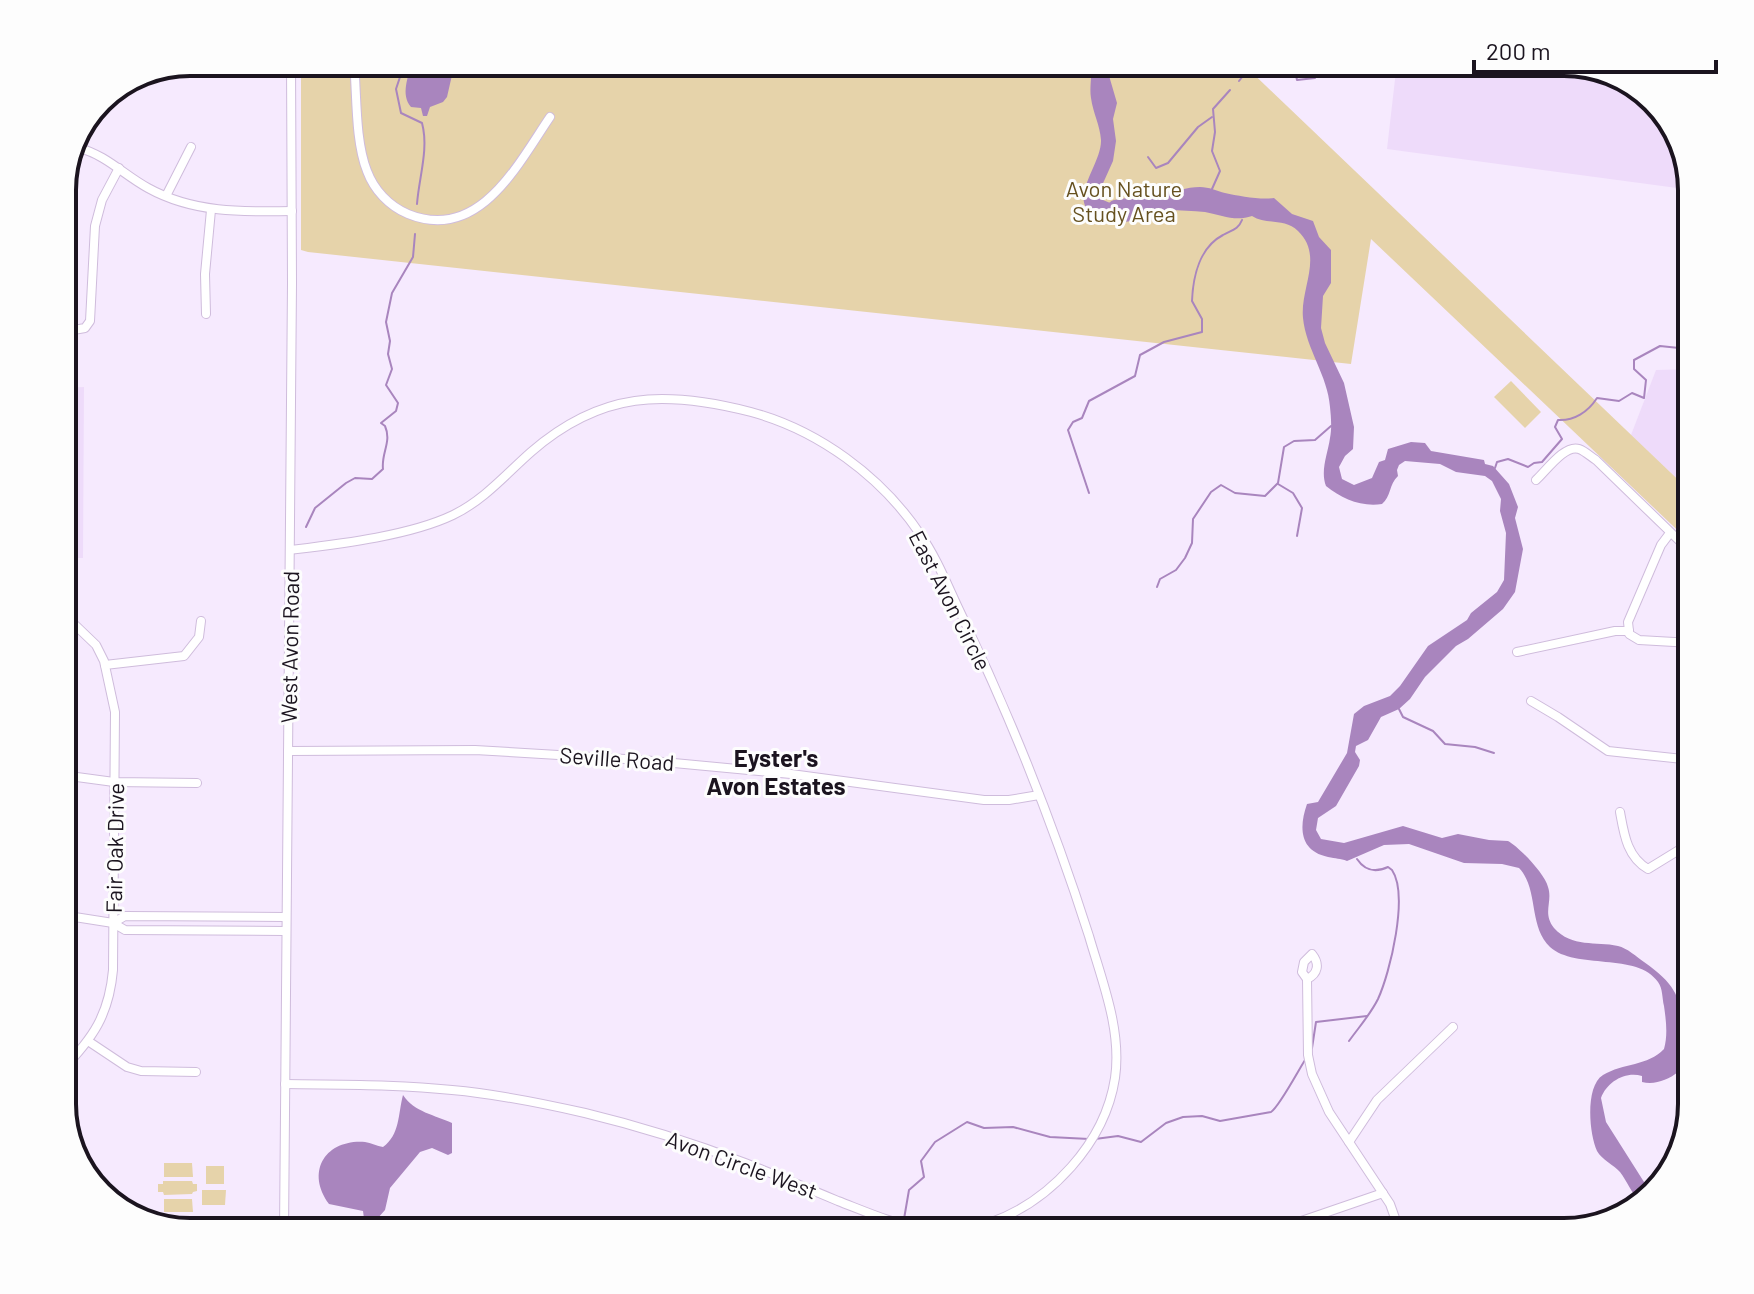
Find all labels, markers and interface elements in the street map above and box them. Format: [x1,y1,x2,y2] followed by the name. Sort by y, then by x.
[1474,24,1716,74] scale bar
[1486,36,1551,65] text: 200 m
[1066,175,1182,226] park label: Avon Nature Study Area
[905,526,997,674] street label: East Avon Circle
[275,571,303,723] street label: West Avon Road
[559,741,675,775] street label: Seville Road
[706,743,846,800] district label: Eyster's Avon Estates
[100,783,128,913] street label: Fair Oak Drive
[663,1125,821,1203] street label: Avon Circle West

